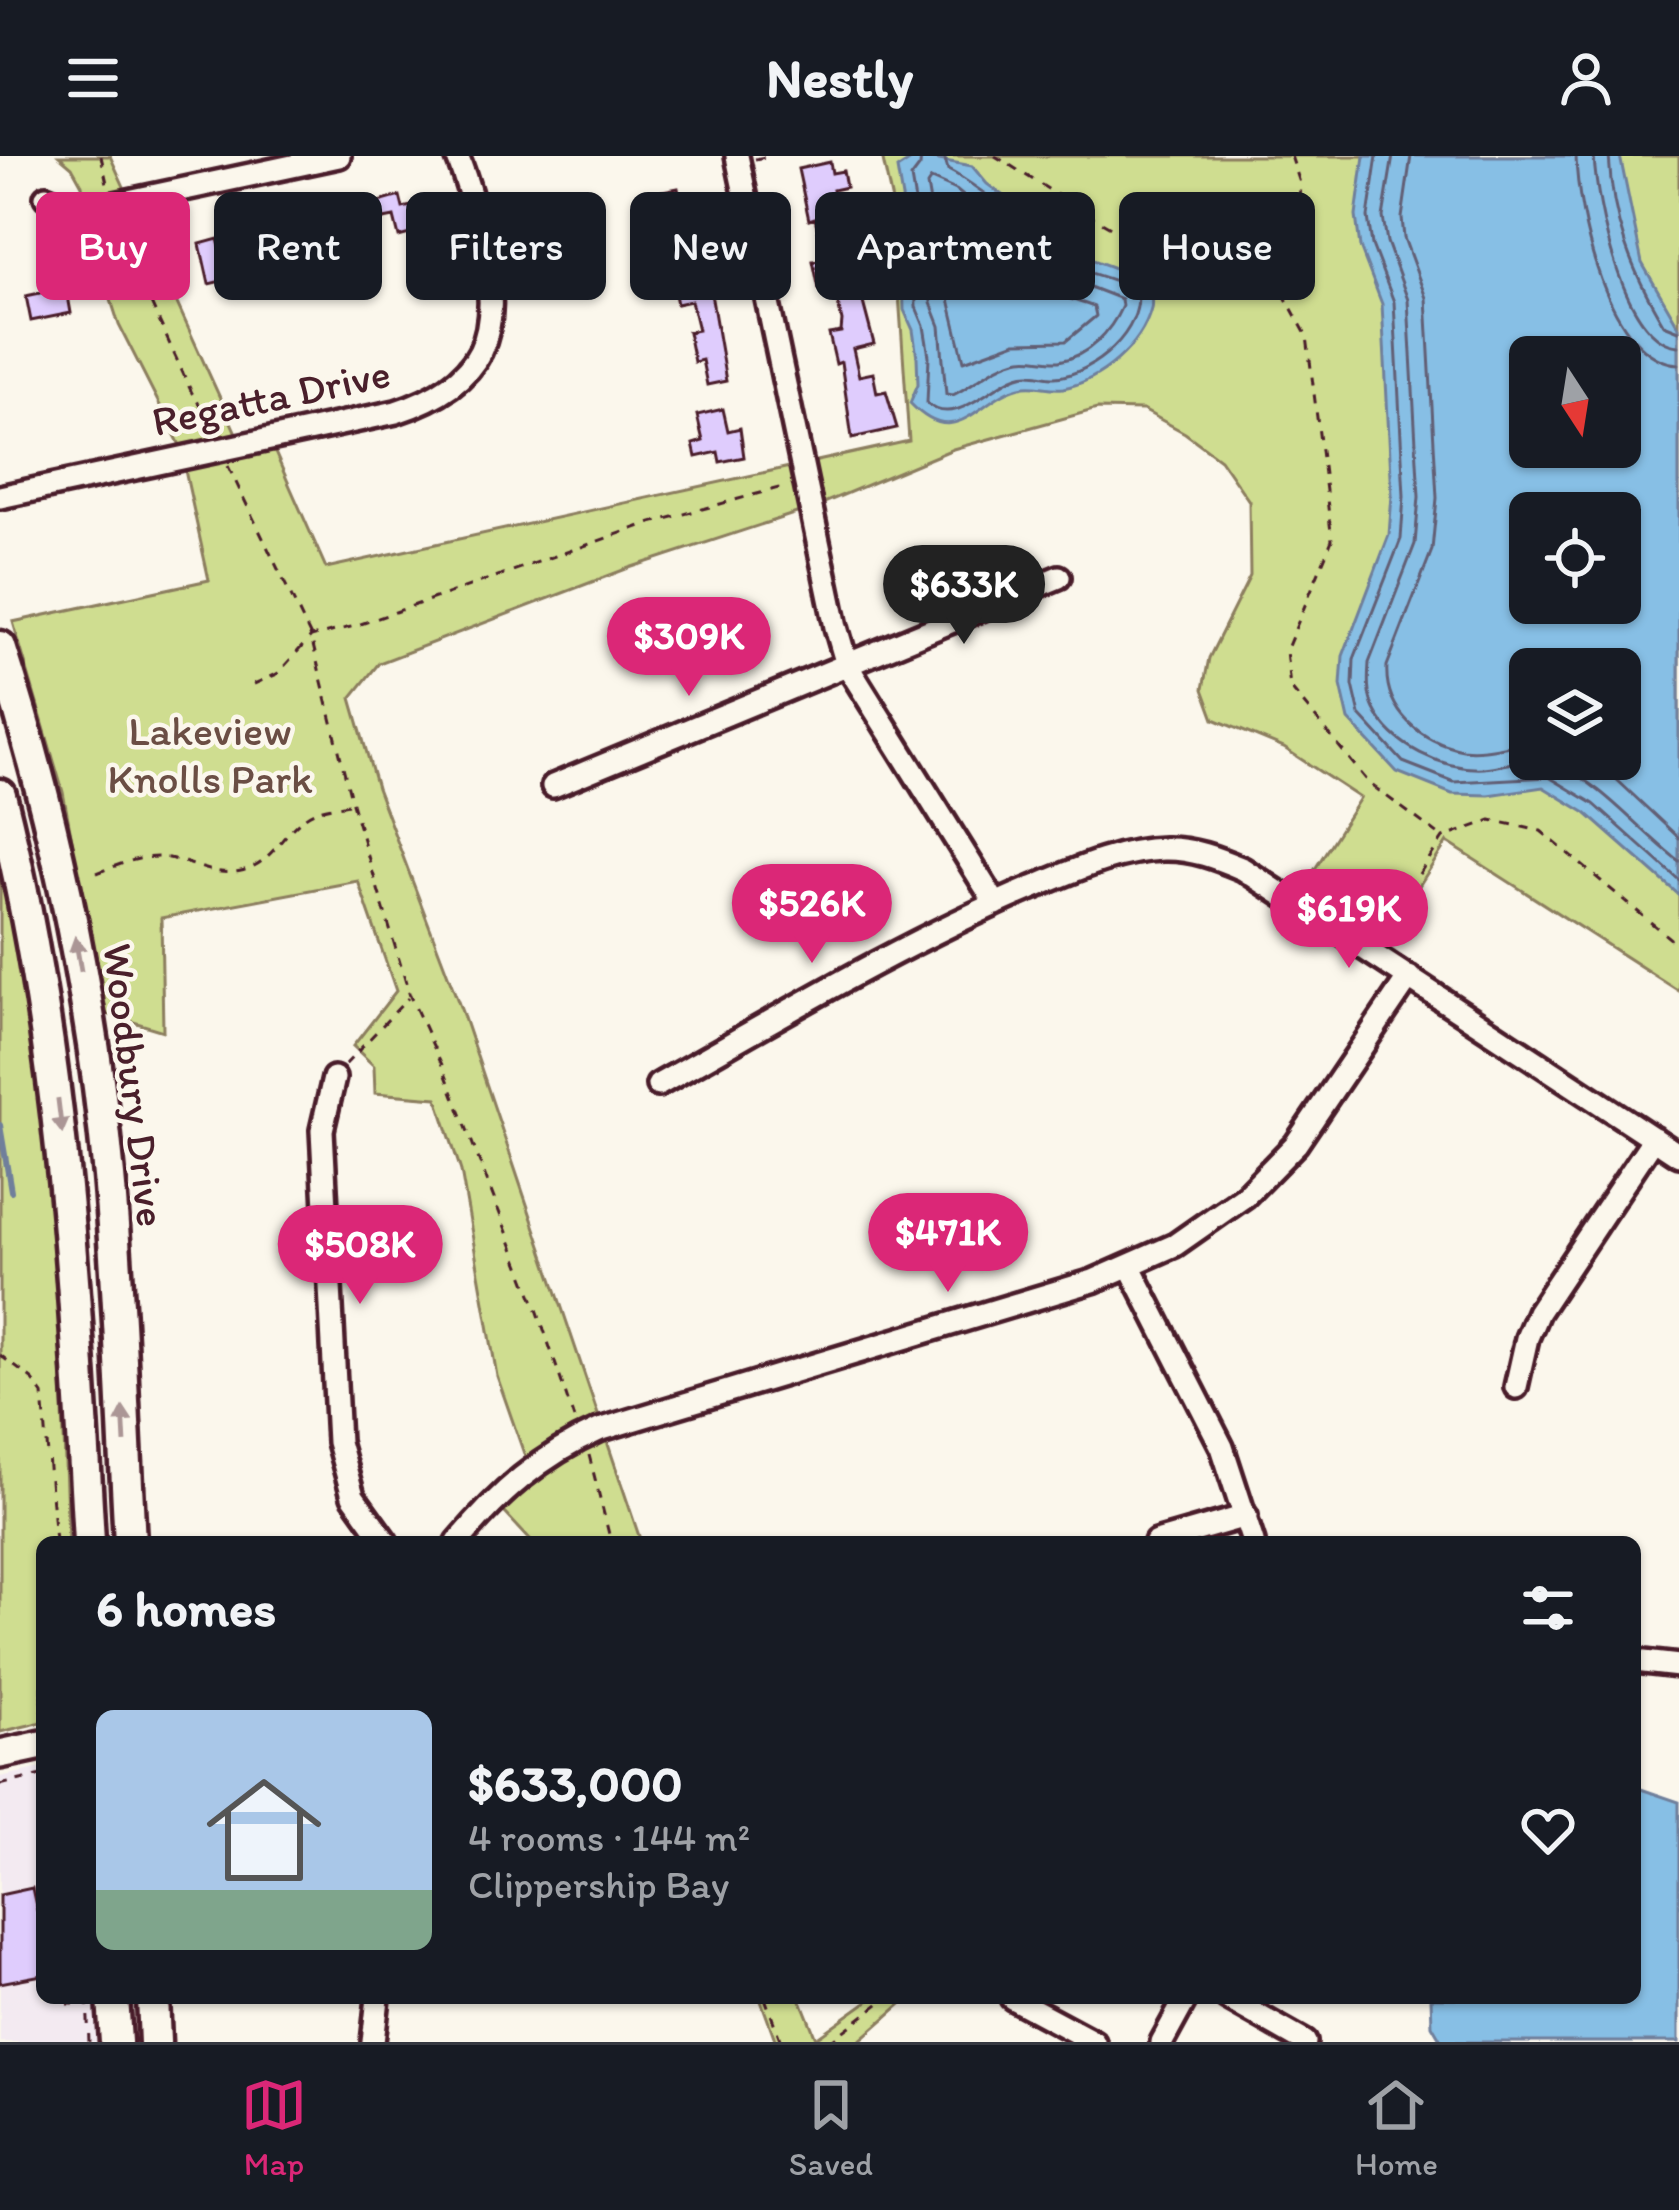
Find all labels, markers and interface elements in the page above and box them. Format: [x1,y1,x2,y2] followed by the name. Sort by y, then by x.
[60,45,126,111] icon: menu
[1553,45,1619,111] icon: person
[766,46,913,111] text: Nestly
[36,192,190,300] chip: Buy
[214,192,382,300] chip: Rent
[406,192,606,300] chip: Filters
[630,192,791,300] chip: New
[815,192,1095,300] chip: Apartment
[1119,192,1315,300] chip: House
[1509,336,1641,468] north arrow
[1509,336,1641,780] map controls
[147,347,395,447] street label: Regatta Drive
[1509,492,1641,624] button: locate
[880,545,1048,647] pin: $633K
[910,560,1018,607] text: $633K
[605,597,773,699] pin: $309K
[634,612,744,659] text: $309K
[1509,648,1641,780] button: layers
[107,705,313,804] park label: Lakeview Knolls Park
[728,864,896,966] pin: $526K
[1265,869,1433,971] pin: $619K
[759,879,865,926] text: $526K
[1297,884,1401,931] text: $619K
[68,935,87,972] one-way arrow
[92,940,178,1230] street label: Woodbury Drive
[51,1098,70,1136] one-way arrow
[864,1193,1032,1295] pin: $471K
[276,1205,444,1307] pin: $508K
[895,1208,1001,1255] text: $471K
[305,1220,415,1267] text: $508K
[114,1406,133,1443] one-way arrow
[1515,1575,1581,1641] icon: filters
[96,1578,276,1639] text: 6 homes
[468,1753,683,1814] text: $633,000
[192,1758,336,1902] icon: home
[1515,1797,1581,1863] icon: heart
[468,1814,750,1861] text: 4 rooms · 144 m²
[468,1861,729,1908] text: Clippership Bay
[241,2072,307,2183] tab: Map
[789,2072,873,2183] tab: Saved
[1355,2072,1438,2183] tab: Home

